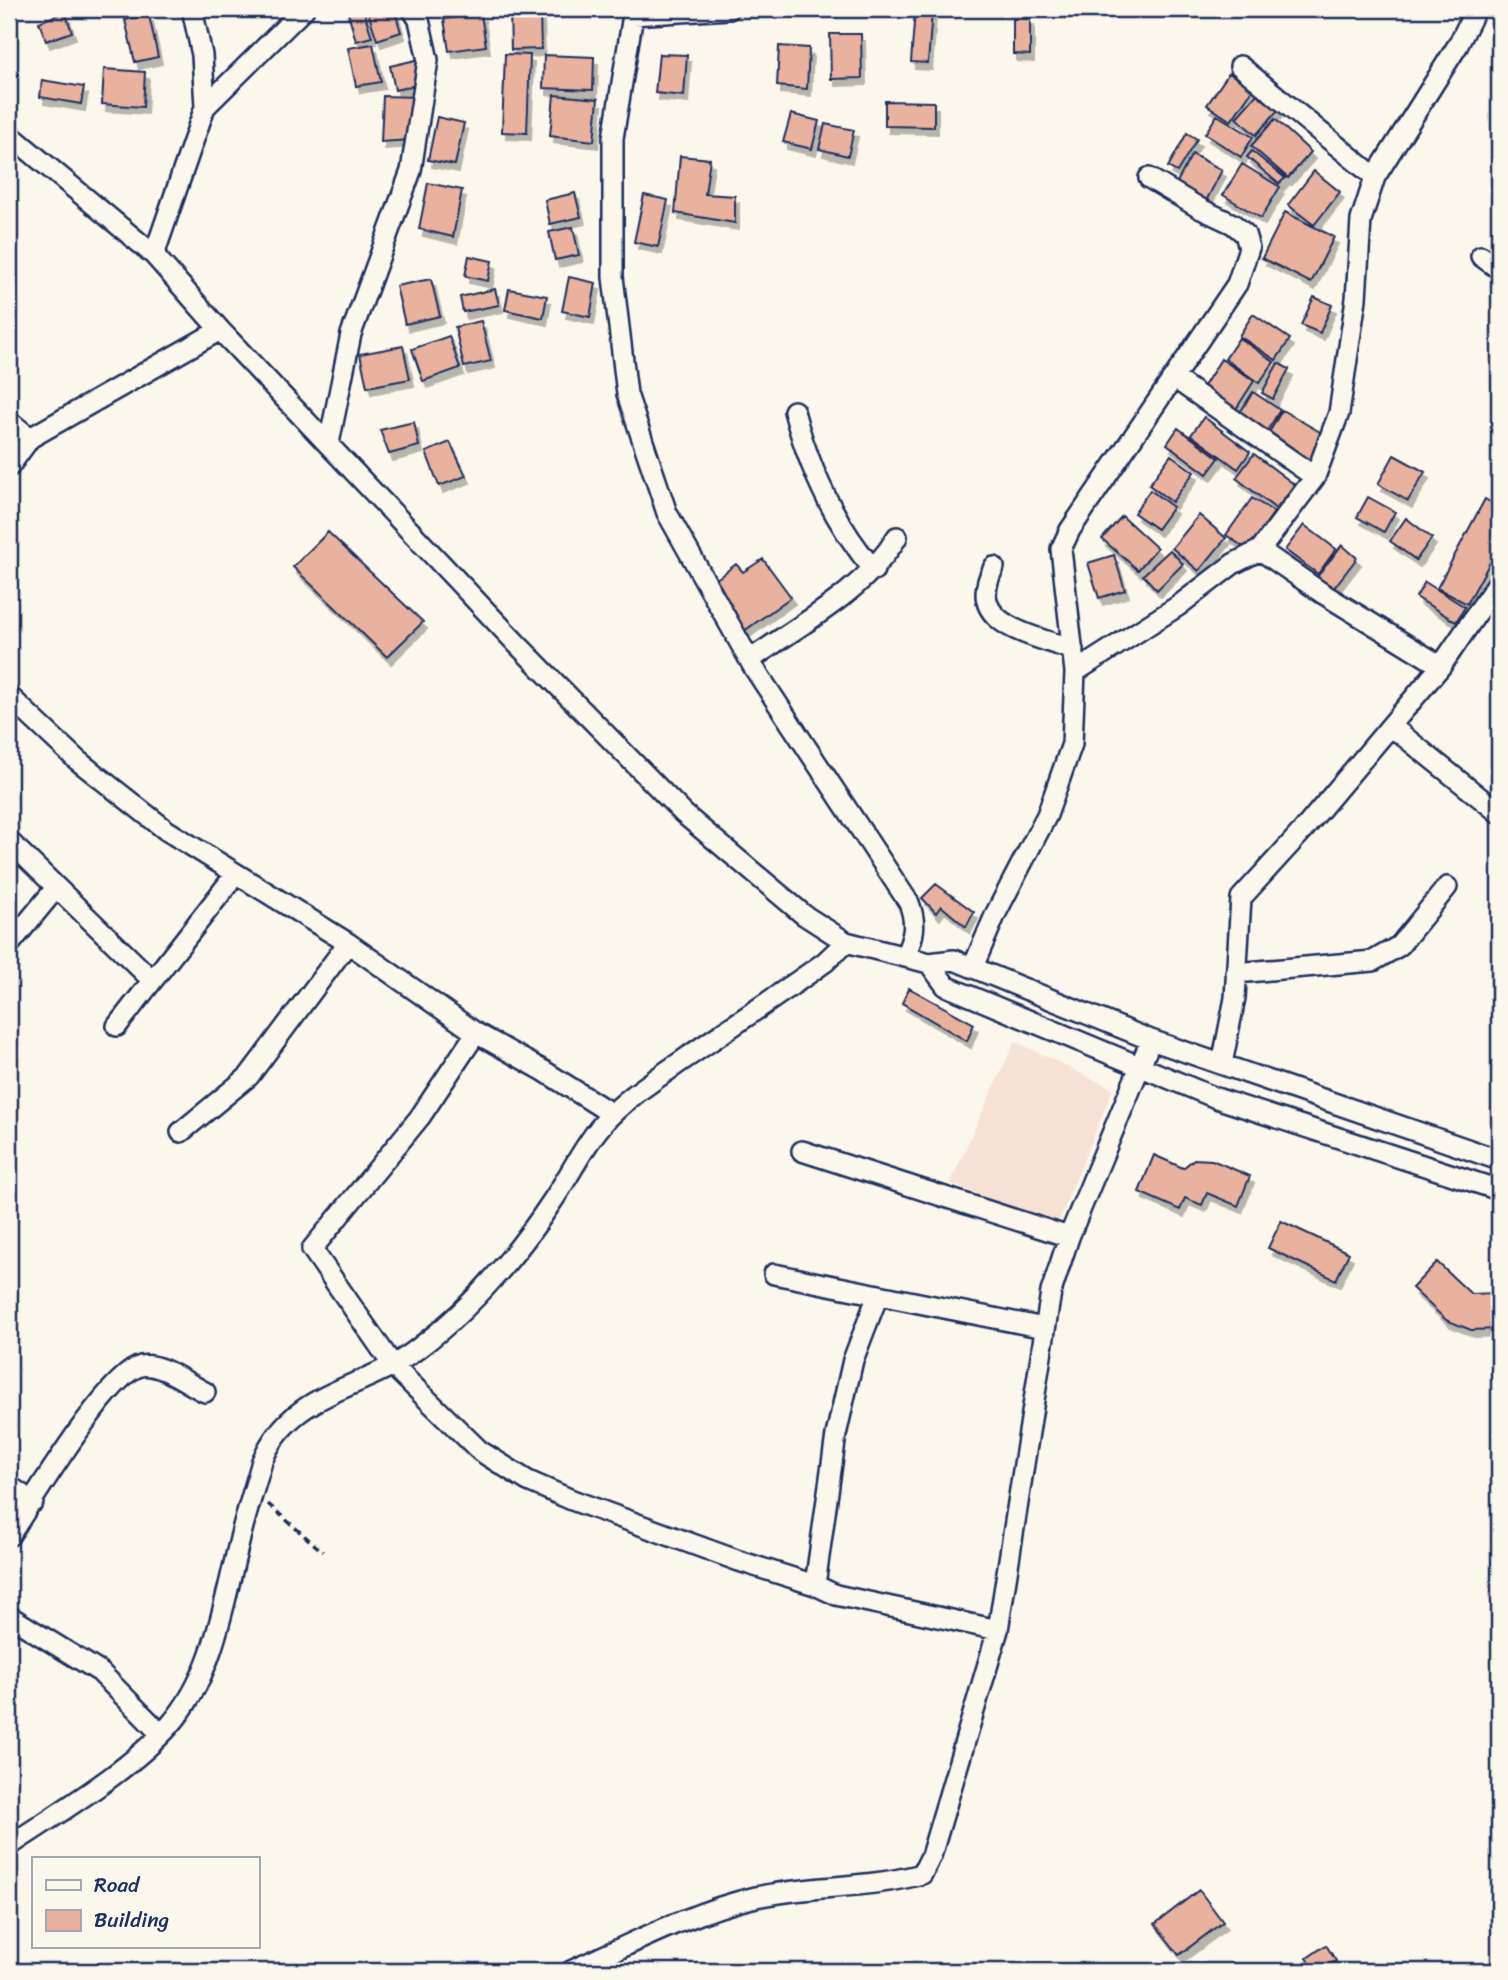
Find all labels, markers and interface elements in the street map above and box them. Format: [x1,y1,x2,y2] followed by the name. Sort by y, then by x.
[32,1857,259,1948] legend
[94,1866,141,1904] text: Road
[94,1901,170,1939] text: Building

